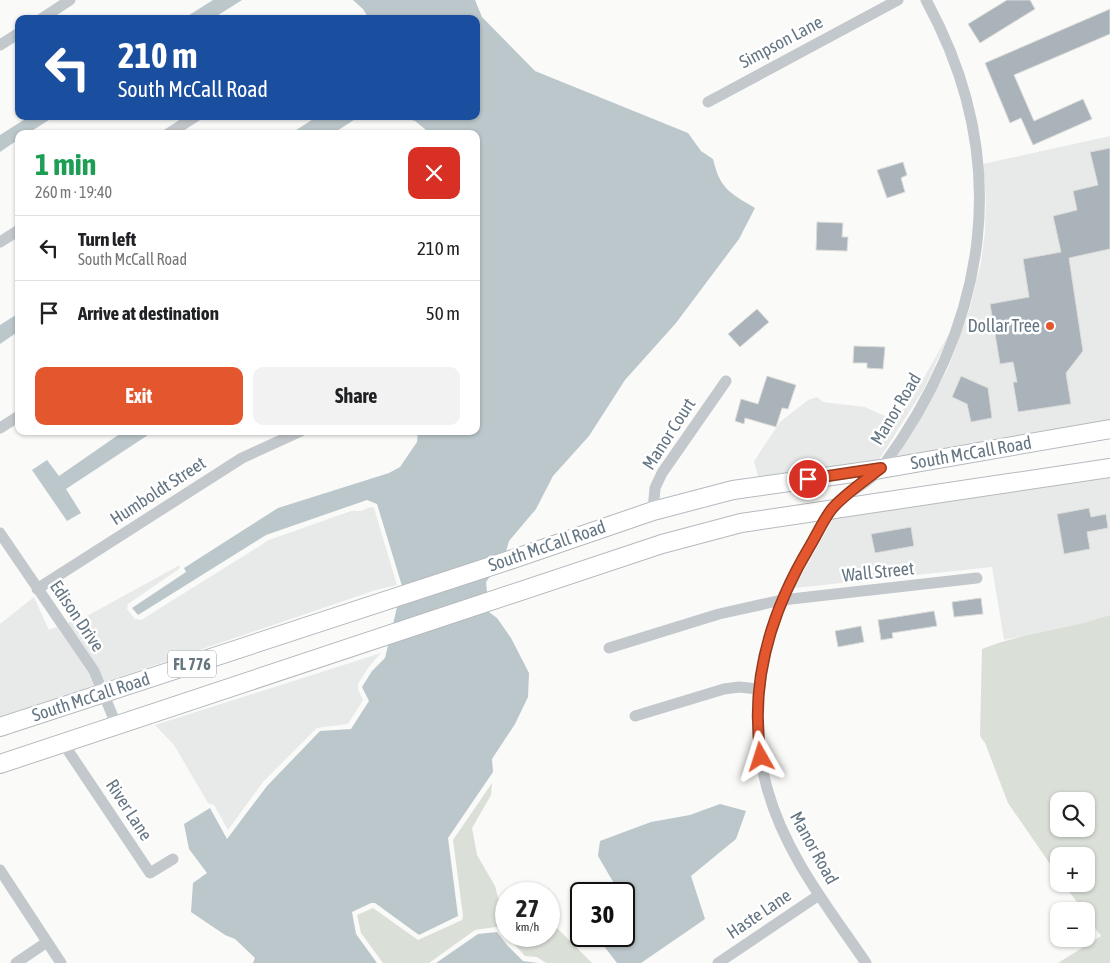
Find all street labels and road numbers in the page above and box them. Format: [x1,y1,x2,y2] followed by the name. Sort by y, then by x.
[735,11,826,72] street label: Simpson Lane
[866,369,925,448] street label: Manor Road
[638,394,699,473] street label: Manor Court
[909,432,1033,473] street label: South McCall Road
[106,452,209,529] street label: Humboldt Street
[485,516,608,575] street label: South McCall Road
[841,557,915,586] street label: Wall Street
[46,576,109,655] street label: Edison Drive
[168,651,216,678] road number: FL 776
[29,668,152,725] street label: South McCall Road
[102,775,157,844] street label: River Lane
[786,808,843,888] street label: Manor Road
[723,884,795,943] street label: Haste Lane

